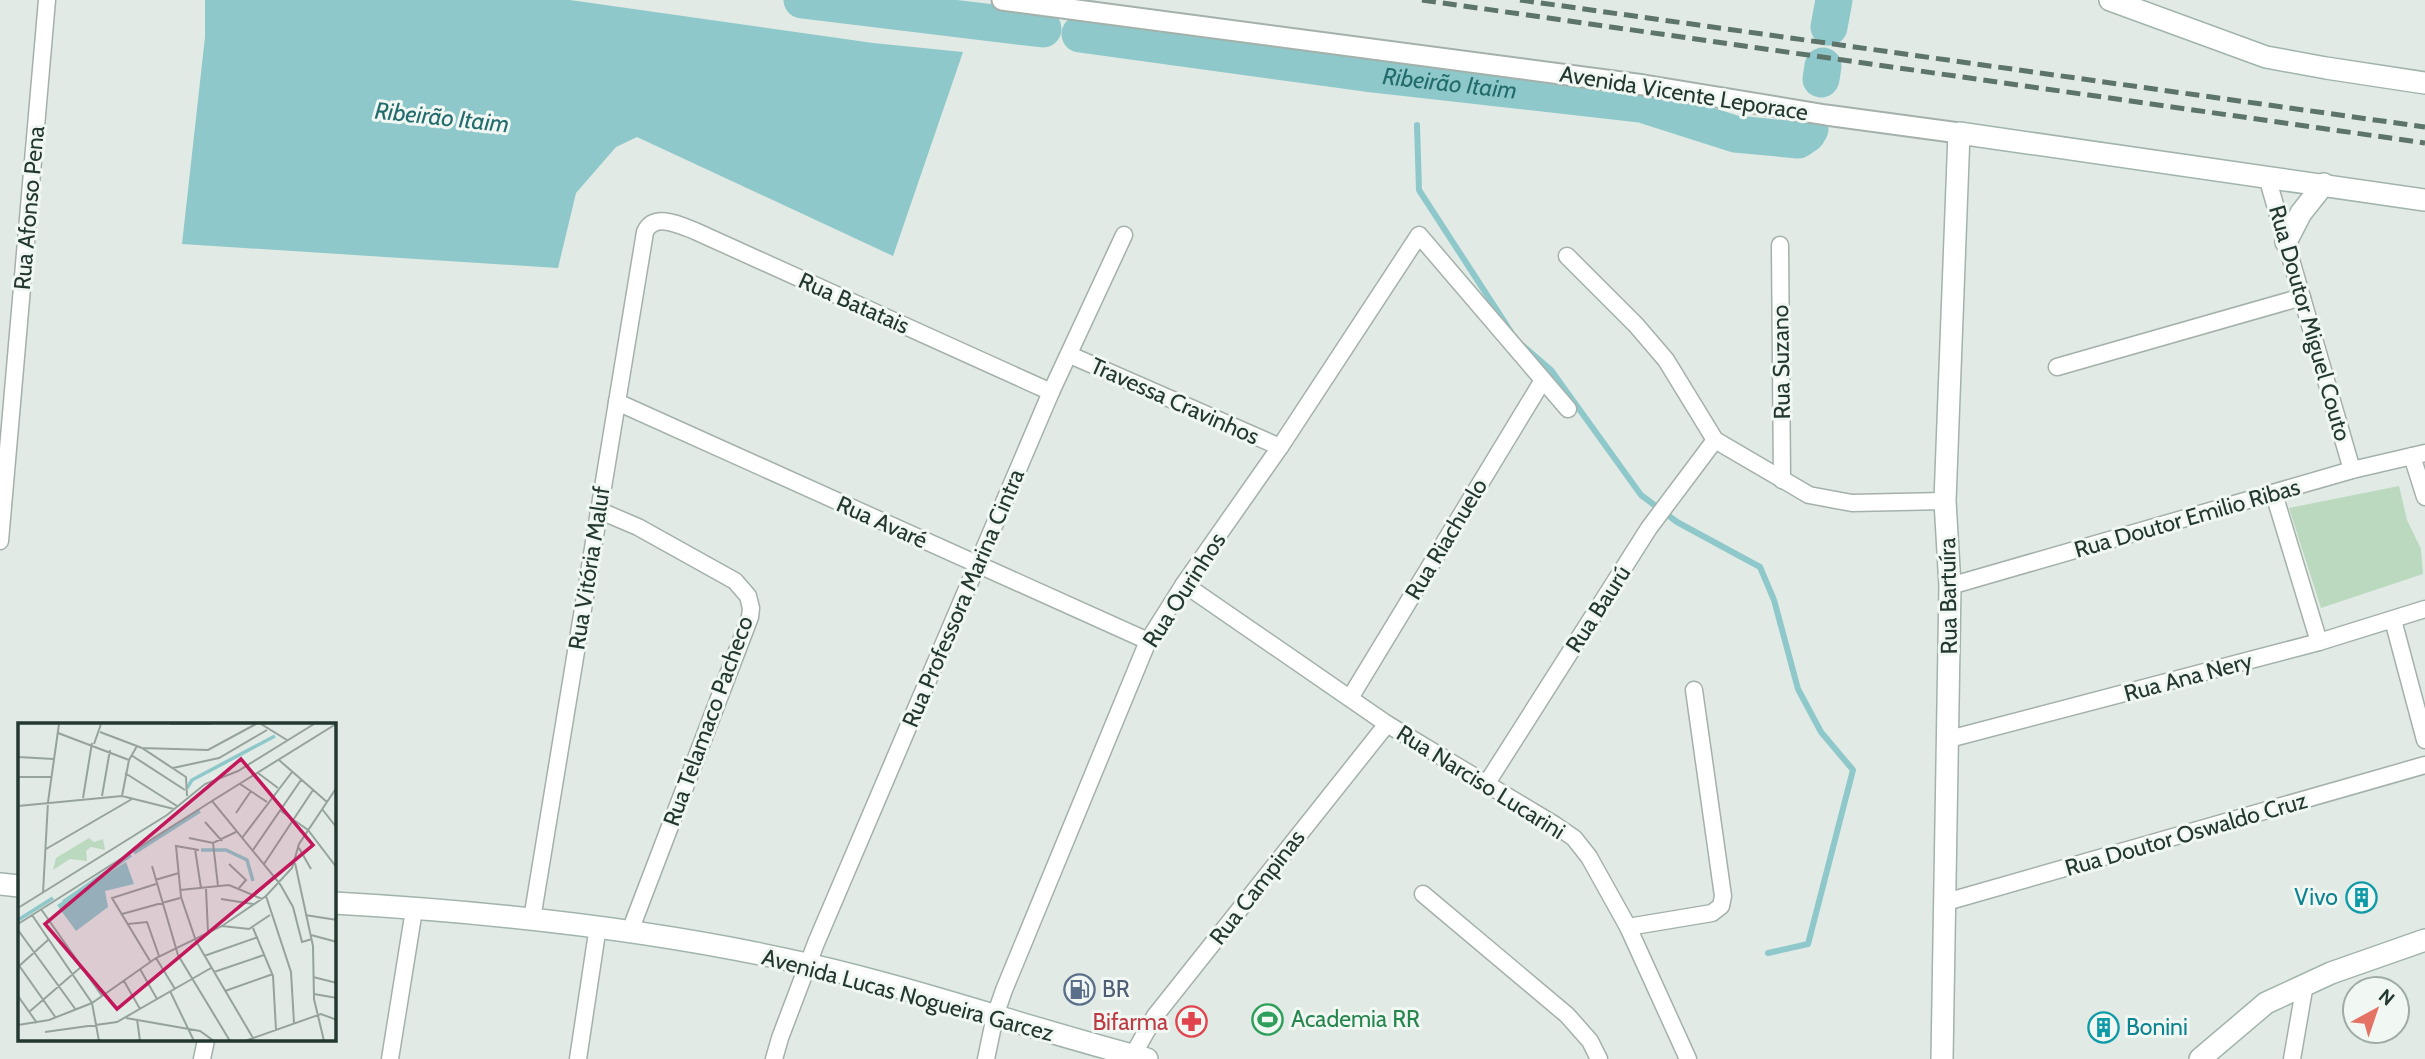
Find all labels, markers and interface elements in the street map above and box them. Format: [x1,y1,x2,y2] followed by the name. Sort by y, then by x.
[1558,60,1810,126] street label: Avenida Vicente Leporace
[1381,61,1519,104] water label: Ribeirão Itaim
[373,96,511,138] water label: Ribeirão Itaim
[8,125,50,291] street label: Rua Afonso Pena
[2263,202,2357,444] street label: Rua Doutor Miguel Couto
[794,266,914,340] street label: Rua Batatais
[1766,304,1796,420] street label: Rua Suzano
[1086,351,1264,451] street label: Travessa Cravinhos
[896,465,1030,731] street label: Rua Professora Marina Cintra
[2071,472,2303,564] street label: Rua Doutor Emilio Ribas
[1399,473,1493,605] street label: Rua Riachuelo
[562,484,616,652] street label: Rua Vitória Maluf
[832,490,932,554] street label: Rua Avaré
[1137,527,1231,653] street label: Rua Ourinhos
[1933,537,1963,655] street label: Rua Bartuíra
[1560,560,1636,658] street label: Rua Baurú
[657,612,759,830] street label: Rua Telamaco Pacheco
[2121,646,2256,708] street label: Rua Ana Nery
[1392,719,1570,845] street label: Rua Narciso Lucarini
[18,723,336,1042] inset map
[2062,786,2310,882] street label: Rua Doutor Oswaldo Cruz
[1203,824,1311,950] street label: Rua Campinas
[2344,880,2378,914] building icon: Vivo
[2294,883,2338,911] place label: Vivo
[759,943,1057,1048] street label: Avenida Lucas Nogueira Garcez
[1062,972,1096,1006] fuel station icon: BR
[1102,975,1130,1003] place label: BR
[2341,975,2411,1045] north arrow
[2374,984,2399,1010] text: N
[1251,1002,1285,1036] sports icon: Academia RR
[1174,1005,1208,1039] pharmacy icon: Bifarma
[1291,1005,1420,1033] place label: Academia RR
[1093,1008,1168,1036] place label: Bifarma
[2086,1010,2120,1044] building icon: Bonini
[2126,1013,2188,1041] place label: Bonini

